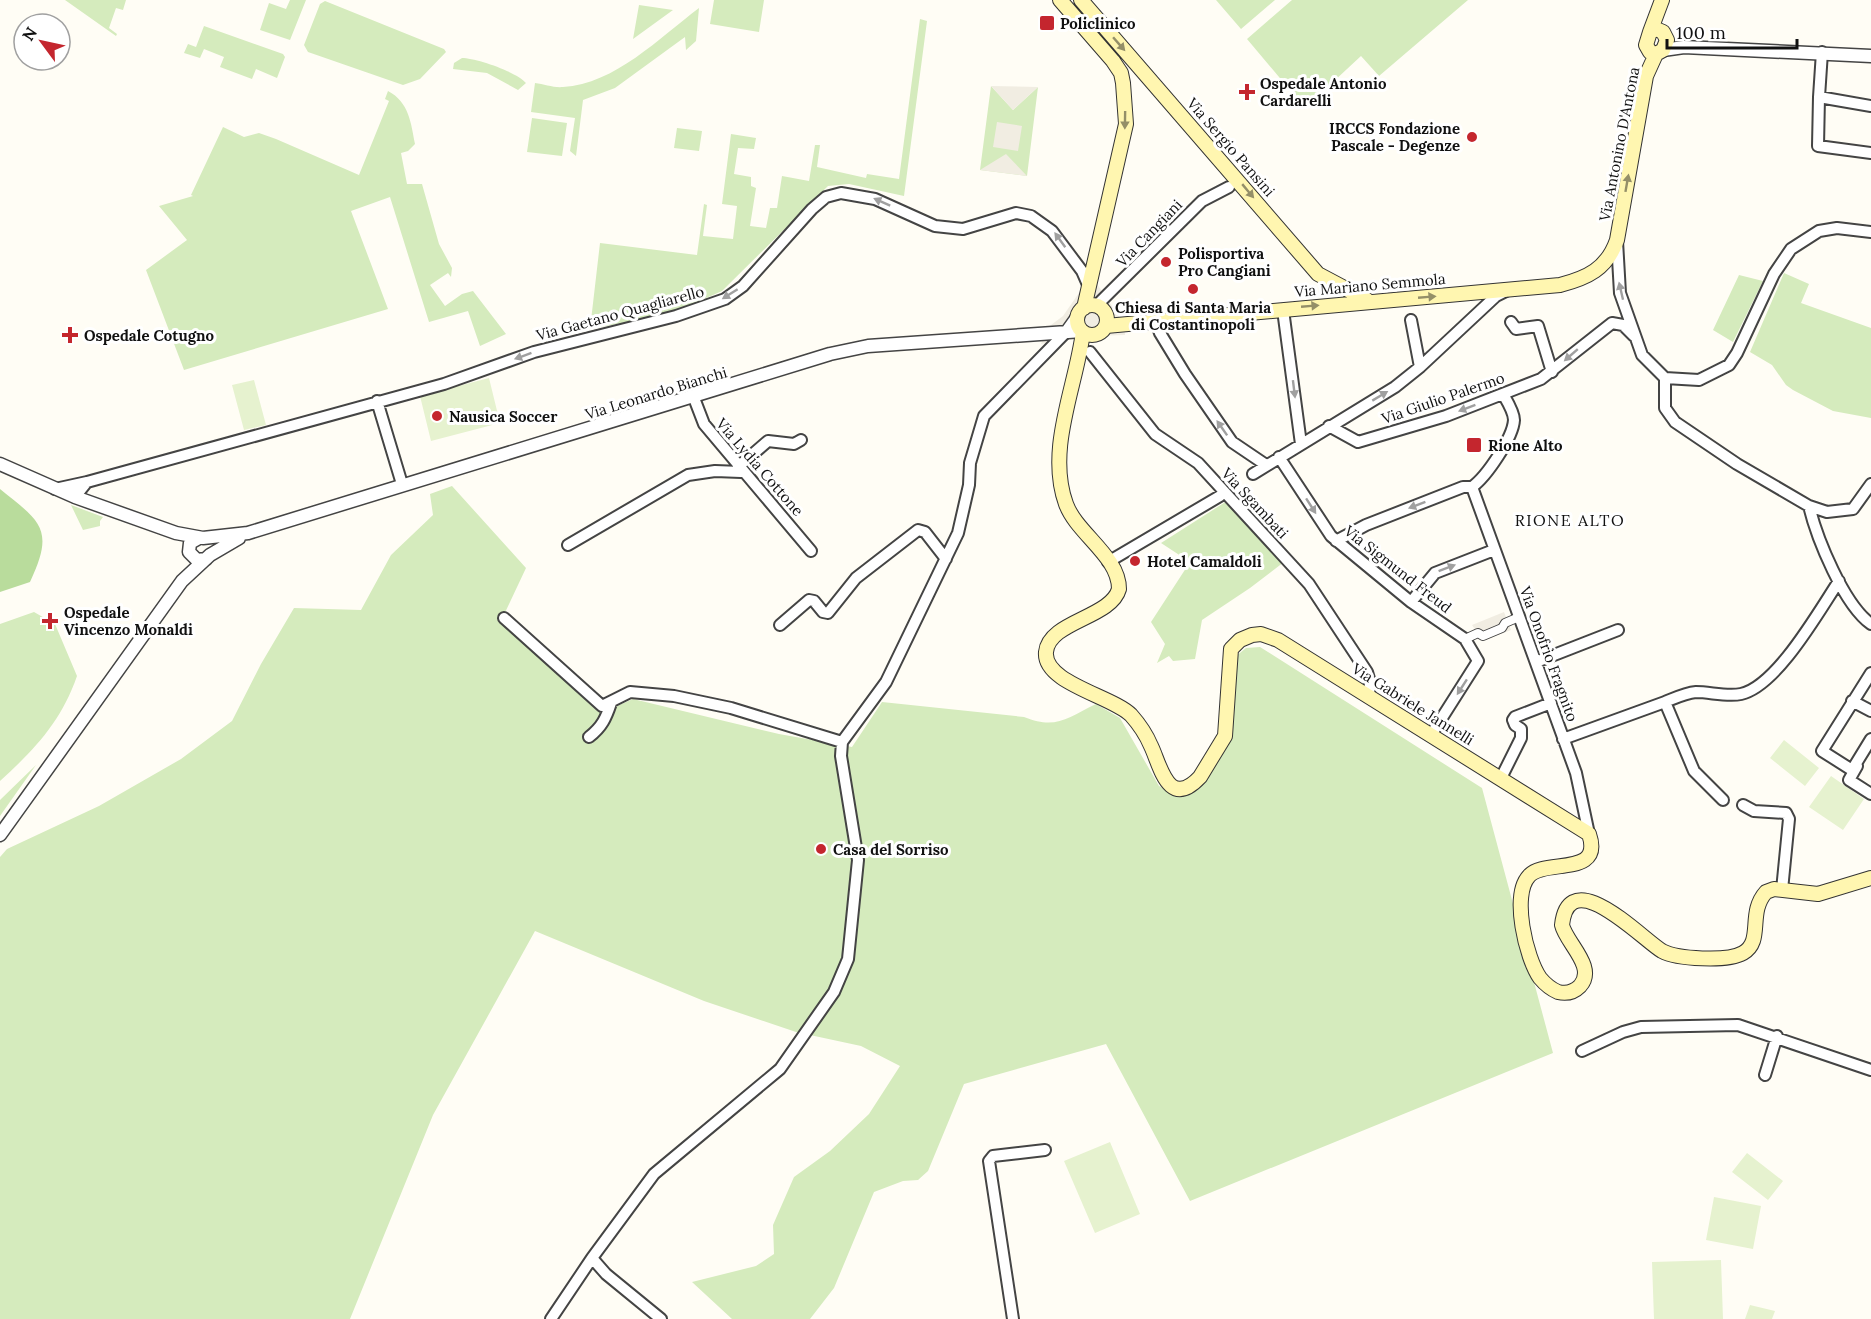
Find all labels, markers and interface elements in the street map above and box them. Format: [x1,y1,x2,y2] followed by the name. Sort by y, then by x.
[12,12,72,72] north arrow
[1667,12,1798,50] scale bar
[1038,14,1056,32] marker: Policlinico
[1060,14,1136,33] place label: Policlinico
[1676,21,1726,44] text: 100 m
[18,23,41,44] text: N
[1112,37,1126,52] one-way arrow
[1595,65,1643,224] street label: Via Antonino D'Antona
[1260,74,1387,110] place label: Ospedale Antonio Cardarelli
[1238,83,1256,101] marker: Ospedale Antonio Cardarelli
[1182,93,1279,200] street label: Via Sergio Pansini
[1120,110,1129,129] one-way arrow
[1329,119,1460,155] place label: IRCCS Fondazione Pascale - Degenze
[1465,130,1479,144] marker: IRCCS Fondazione Pascale - Degenze
[1623,173,1632,192] one-way arrow
[1241,183,1254,198] one-way arrow
[1111,195,1186,272] street label: Via Cangiani
[872,197,890,207] one-way arrow
[1054,233,1066,248] one-way arrow
[1178,244,1271,280] place label: Polisportiva Pro Cangiani
[1159,255,1173,269] marker: Polisportiva Pro Cangiani
[1293,269,1446,301] street label: Via Mariano Semmola
[533,281,706,345] street label: Via Gaetano Quagliarello
[1186,282,1200,296] marker: Chiesa di Santa Maria di Costantinopoli
[1615,282,1625,300] one-way arrow
[722,289,738,300] one-way arrow
[1418,292,1437,302] one-way arrow
[1115,298,1271,334] place label: Chiesa di Santa Maria di Costantinopoli
[1301,301,1320,311] one-way arrow
[61,326,79,344] marker: Ospedale Cotugno
[84,326,215,345] place label: Ospedale Cotugno
[1564,348,1579,361] one-way arrow
[514,351,532,361] one-way arrow
[582,362,729,424] street label: Via Leonardo Bianchi
[1378,368,1507,428] street label: Via Giulio Palermo
[1289,380,1298,399] one-way arrow
[1372,391,1388,402] one-way arrow
[1458,404,1476,413] one-way arrow
[449,407,558,426] place label: Nausica Soccer
[430,409,444,423] marker: Nausica Soccer
[712,413,808,520] street label: Via Lydia Cottone
[1216,420,1228,436] one-way arrow
[1465,436,1483,454] marker: Rione Alto
[1488,436,1563,455] place label: Rione Alto
[1217,463,1293,542] street label: Via Sgambati
[1305,498,1316,514] one-way arrow
[1408,501,1426,510] one-way arrow
[1515,510,1625,530] district label: RIONE ALTO
[1340,520,1456,617] street label: Via Sigmund Freud
[1147,552,1262,571] place label: Hotel Camaldoli
[1128,554,1142,568] marker: Hotel Camaldoli
[1438,563,1456,572] one-way arrow
[1515,583,1582,724] street label: Via Onofrio Fragnito
[64,603,193,639] place label: Ospedale Vincenzo Monaldi
[41,612,59,630] marker: Ospedale Vincenzo Monaldi
[1348,658,1477,749] street label: Via Gabriele Jannelli
[1457,679,1468,695] one-way arrow
[833,840,949,859] place label: Casa del Sorriso
[814,842,828,856] marker: Casa del Sorriso

